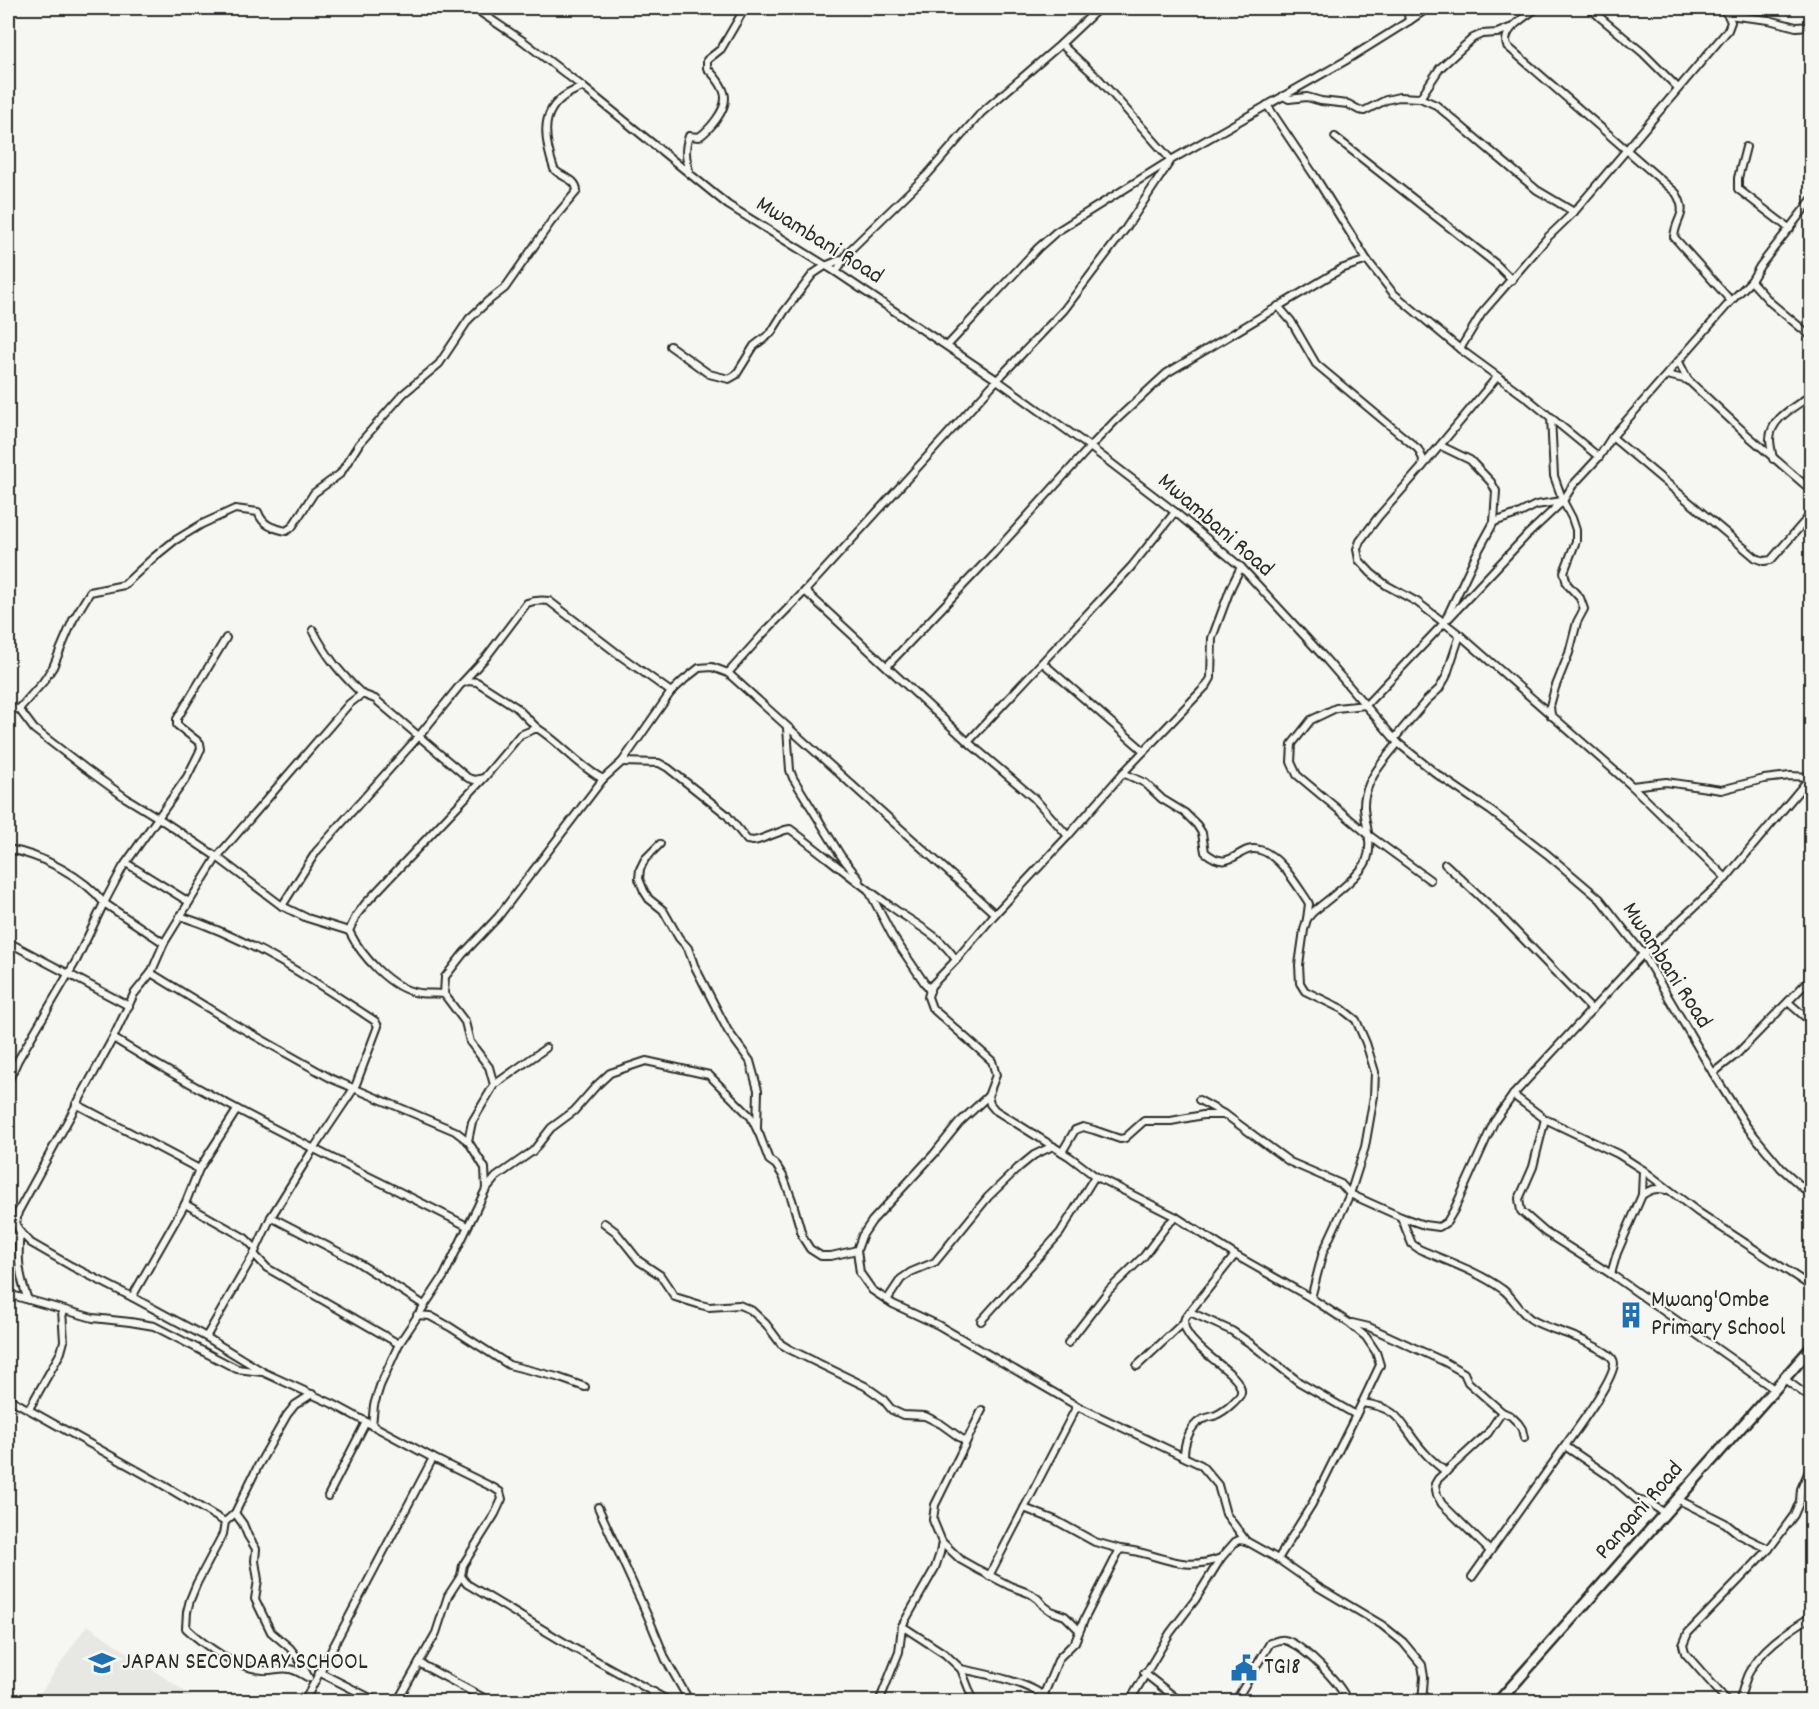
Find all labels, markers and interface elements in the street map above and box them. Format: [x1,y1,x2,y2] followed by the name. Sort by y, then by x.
[749,188,889,294] street label: Mwambani Road
[1149,466,1281,586] street label: Mwambani Road
[1612,896,1720,1036] street label: Mwambani Road
[1651,1284,1786,1346] place label: Mwang'Ombe Primary School
[1616,1300,1646,1330] building icon: Mwang'Ombe Primary School
[1588,1454,1692,1568] street label: Pangani Road
[122,1646,368,1680] place label: JAPAN SECONDARY SCHOOL
[87,1648,117,1678] school or university icon: JAPAN SECONDARY SCHOOL
[1264,1651,1301,1685] place label: TG18
[1229,1653,1259,1683] public building icon: TG18

